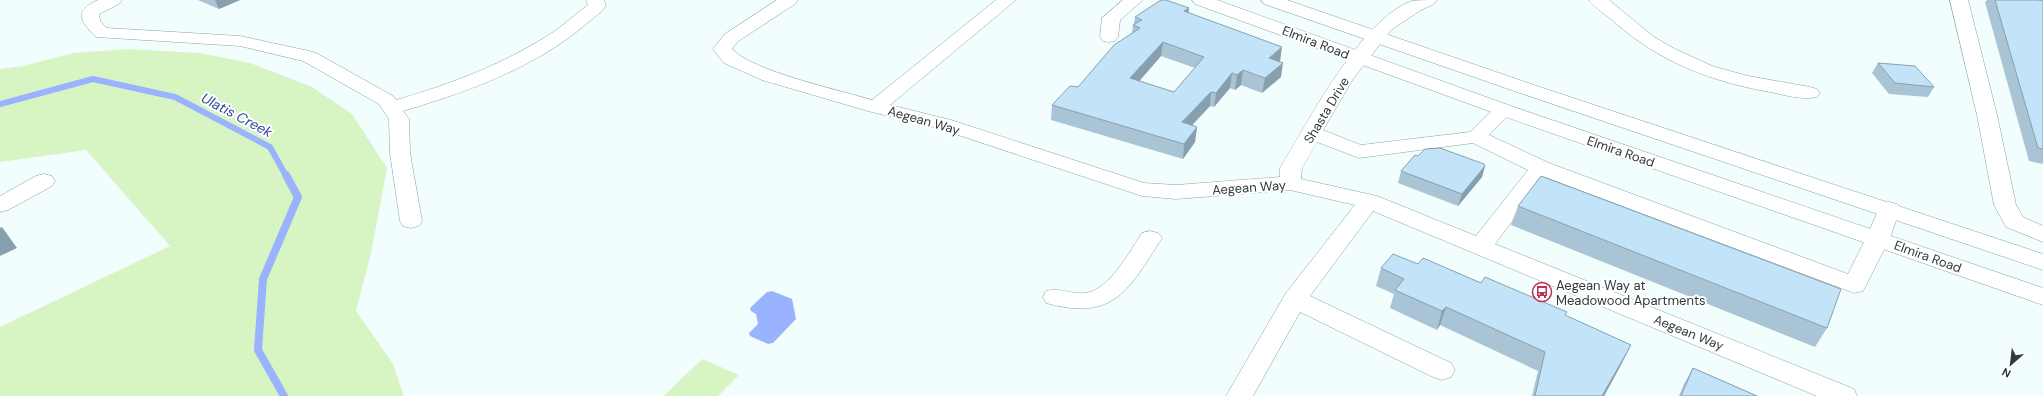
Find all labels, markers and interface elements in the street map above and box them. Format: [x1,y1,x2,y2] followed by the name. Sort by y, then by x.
[1280,22,1352,63] street label: Elmira Road
[1300,74,1353,147] street label: Shasta Drive
[198,89,276,142] water label: Ulatis Creek
[886,102,962,139] street label: Aegean Way
[1585,132,1657,171] street label: Elmira Road
[1212,176,1287,199] street label: Aegean Way
[1892,236,1964,277] street label: Elmira Road
[1556,277,1706,309] place label: Aegean Way at Meadowood Apartments
[1531,281,1553,303] bus stop icon: Aegean Way at Meadowood Apartments
[1651,311,1726,354] street label: Aegean Way
[1991,344,2031,384] north arrow
[1999,365,2013,381] text: N

